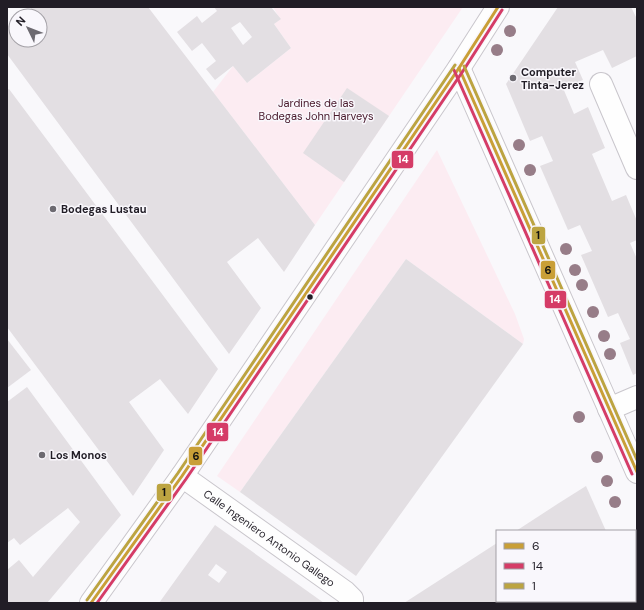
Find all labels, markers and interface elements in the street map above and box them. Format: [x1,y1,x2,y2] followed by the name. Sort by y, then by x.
[8,8,48,48] north arrow
[13,13,29,29] text: N
[521,65,584,92] place label: Computer Tinta-Jerez
[508,73,518,83] marker: Computer Tinta-Jerez
[259,96,373,123] park label: Jardines de las Bodegas John Harveys
[391,150,414,169] line badge: 14
[397,152,409,166] text: 14
[61,202,147,216] place label: Bodegas Lustau
[48,204,58,214] marker: Bodegas Lustau
[531,226,546,245] line badge: 1
[536,228,540,242] text: 1
[540,260,556,280] line badge: 6
[545,263,552,277] text: 6
[544,290,567,309] line badge: 14
[305,292,315,302] unlabelled marker
[549,292,561,306] text: 14
[206,422,229,442] line badge: 14
[212,425,224,439] text: 14
[188,446,203,466] line badge: 6
[50,448,107,462] place label: Los Monos
[193,449,200,463] text: 6
[37,450,47,460] marker: Los Monos
[156,483,172,502] line badge: 1
[162,485,166,499] text: 1
[201,486,338,590] street label: Calle Ingeniero Antonio Gallego
[496,530,636,602] legend
[532,538,540,554] text: 6
[532,558,543,574] text: 14
[532,578,536,594] text: 1

